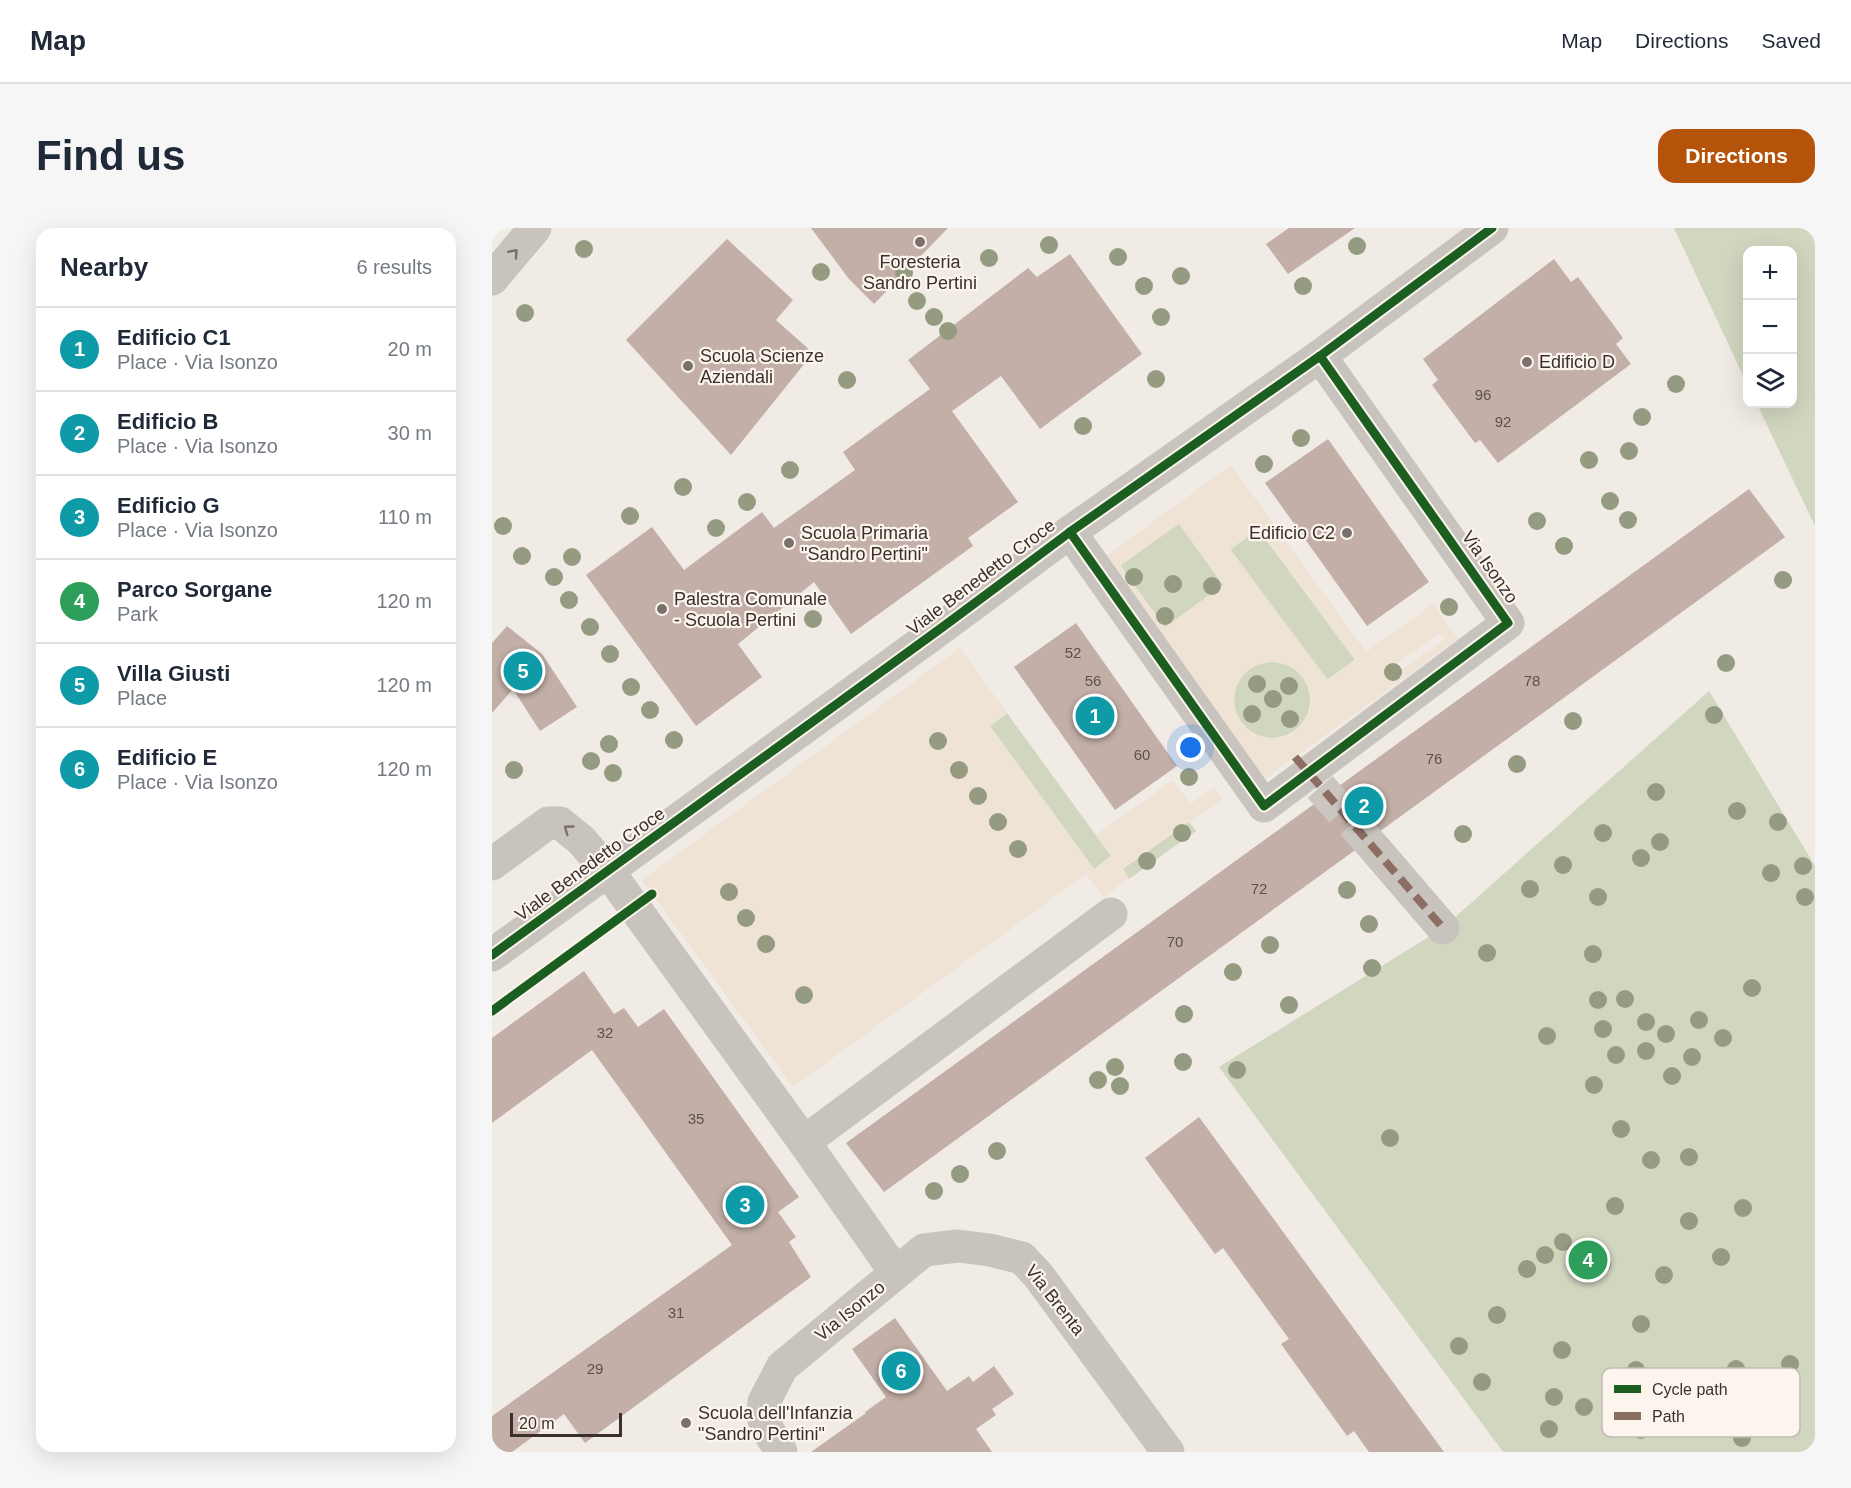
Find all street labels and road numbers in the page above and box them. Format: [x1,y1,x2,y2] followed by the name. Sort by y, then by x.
[903,515,1059,639] street label: Viale Benedetto Croce
[1458,527,1522,607] street label: Via Isonzo
[511,803,669,925] street label: Viale Benedetto Croce
[1021,1261,1089,1340] street label: Via Brenta
[811,1277,889,1345] street label: Via Isonzo

